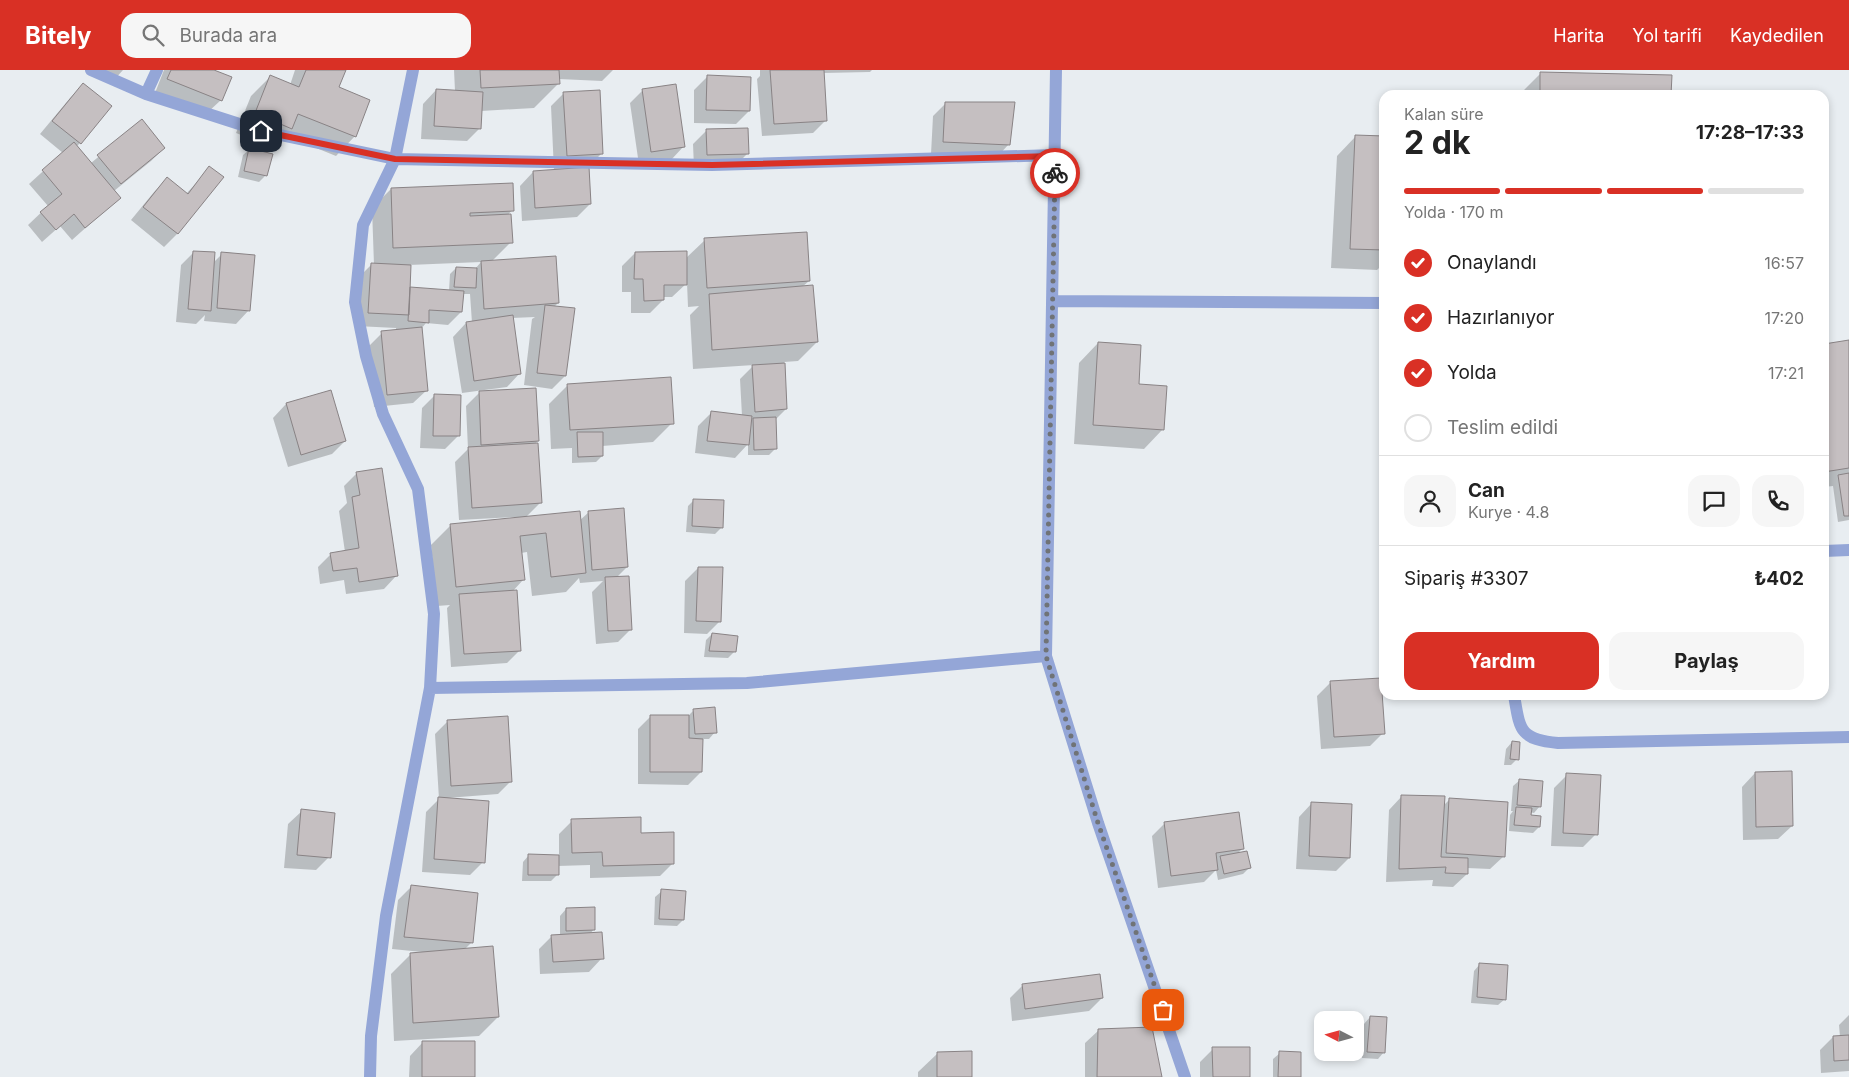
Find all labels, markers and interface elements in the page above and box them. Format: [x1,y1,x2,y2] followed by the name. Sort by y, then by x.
[121,13,471,58] search box
[25,21,91,50] text: Bitely
[139,21,167,49] icon: search
[179,24,277,47] text: Burada ara
[1553,25,1604,46] text: Harita
[1632,25,1702,46] text: Yol tarifi
[1730,25,1824,46] text: Kaydedilen
[1404,104,1484,124] text: Kalan süre
[240,110,282,152] pin
[247,117,275,145] icon: home
[1696,121,1804,144] text: 17:28–17:33
[1404,123,1470,162] text: 2 dk
[1030,148,1080,198] courier
[1041,159,1069,187] icon: bike
[1404,202,1503,222] text: Yolda · 170 m
[1404,249,1432,277] icon: check
[1447,251,1537,274] text: Onaylandı
[1764,253,1804,273] text: 16:57
[1404,304,1432,332] icon: check
[1447,306,1554,329] text: Hazırlanıyor
[1765,308,1804,328] text: 17:20
[1404,359,1432,387] icon: check
[1447,361,1497,384] text: Yolda
[1768,363,1804,383] text: 17:21
[1447,416,1558,439] text: Teslim edildi
[1404,475,1456,527] button: person
[1688,475,1740,527] button: chat
[1752,475,1804,527] button: phone
[1468,479,1505,502] text: Can
[1468,502,1550,522] text: Kurye · 4.8
[1404,567,1529,590] text: Sipariş #3307
[1754,567,1804,590] text: ₺402
[1404,632,1599,690] button: Yardım
[1609,632,1804,690] button: Paylaş
[1142,989,1184,1031] pin
[1149,996,1177,1024] icon: bag
[1314,1011,1364,1061] north arrow
[1314,1011,1364,1061] map controls

